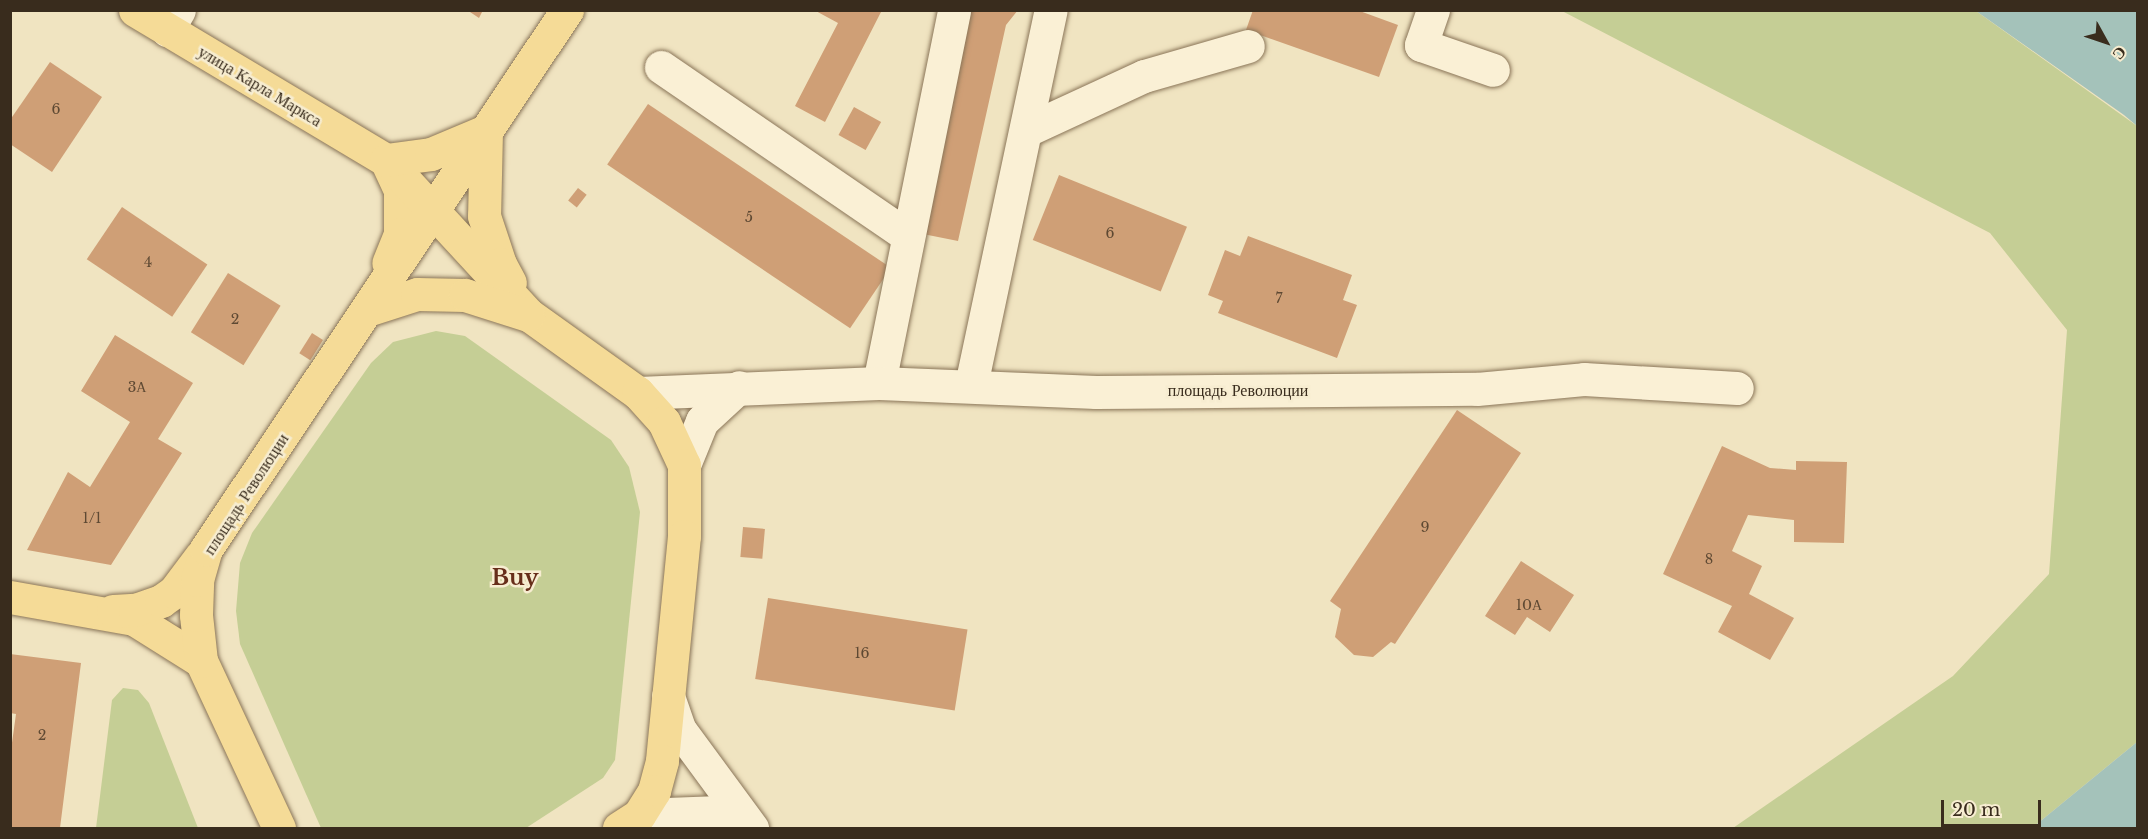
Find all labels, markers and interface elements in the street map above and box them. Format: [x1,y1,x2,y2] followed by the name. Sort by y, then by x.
[2076,12,2136,72] north arrow
[195,42,325,130] street label: улица Карла Маркса
[2108,43,2131,64] text: С
[51,101,61,117] house number: 6
[745,209,753,225] house number: 5
[1105,225,1115,241] house number: 6
[144,254,152,270] house number: 4
[1275,290,1283,306] house number: 7
[231,311,239,327] house number: 2
[128,379,146,395] house number: 3А
[1168,380,1308,400] street label: площадь Революции
[200,430,292,558] street label: площадь Революции
[83,510,101,526] house number: 1/1
[1420,519,1430,535] house number: 9
[1705,551,1713,567] house number: 8
[492,565,538,591] district label: Buy
[1516,597,1542,613] house number: 10А
[854,645,870,661] house number: 16
[38,727,46,743] house number: 2
[1944,788,2044,826] scale bar
[1952,799,2000,821] text: 20 m

